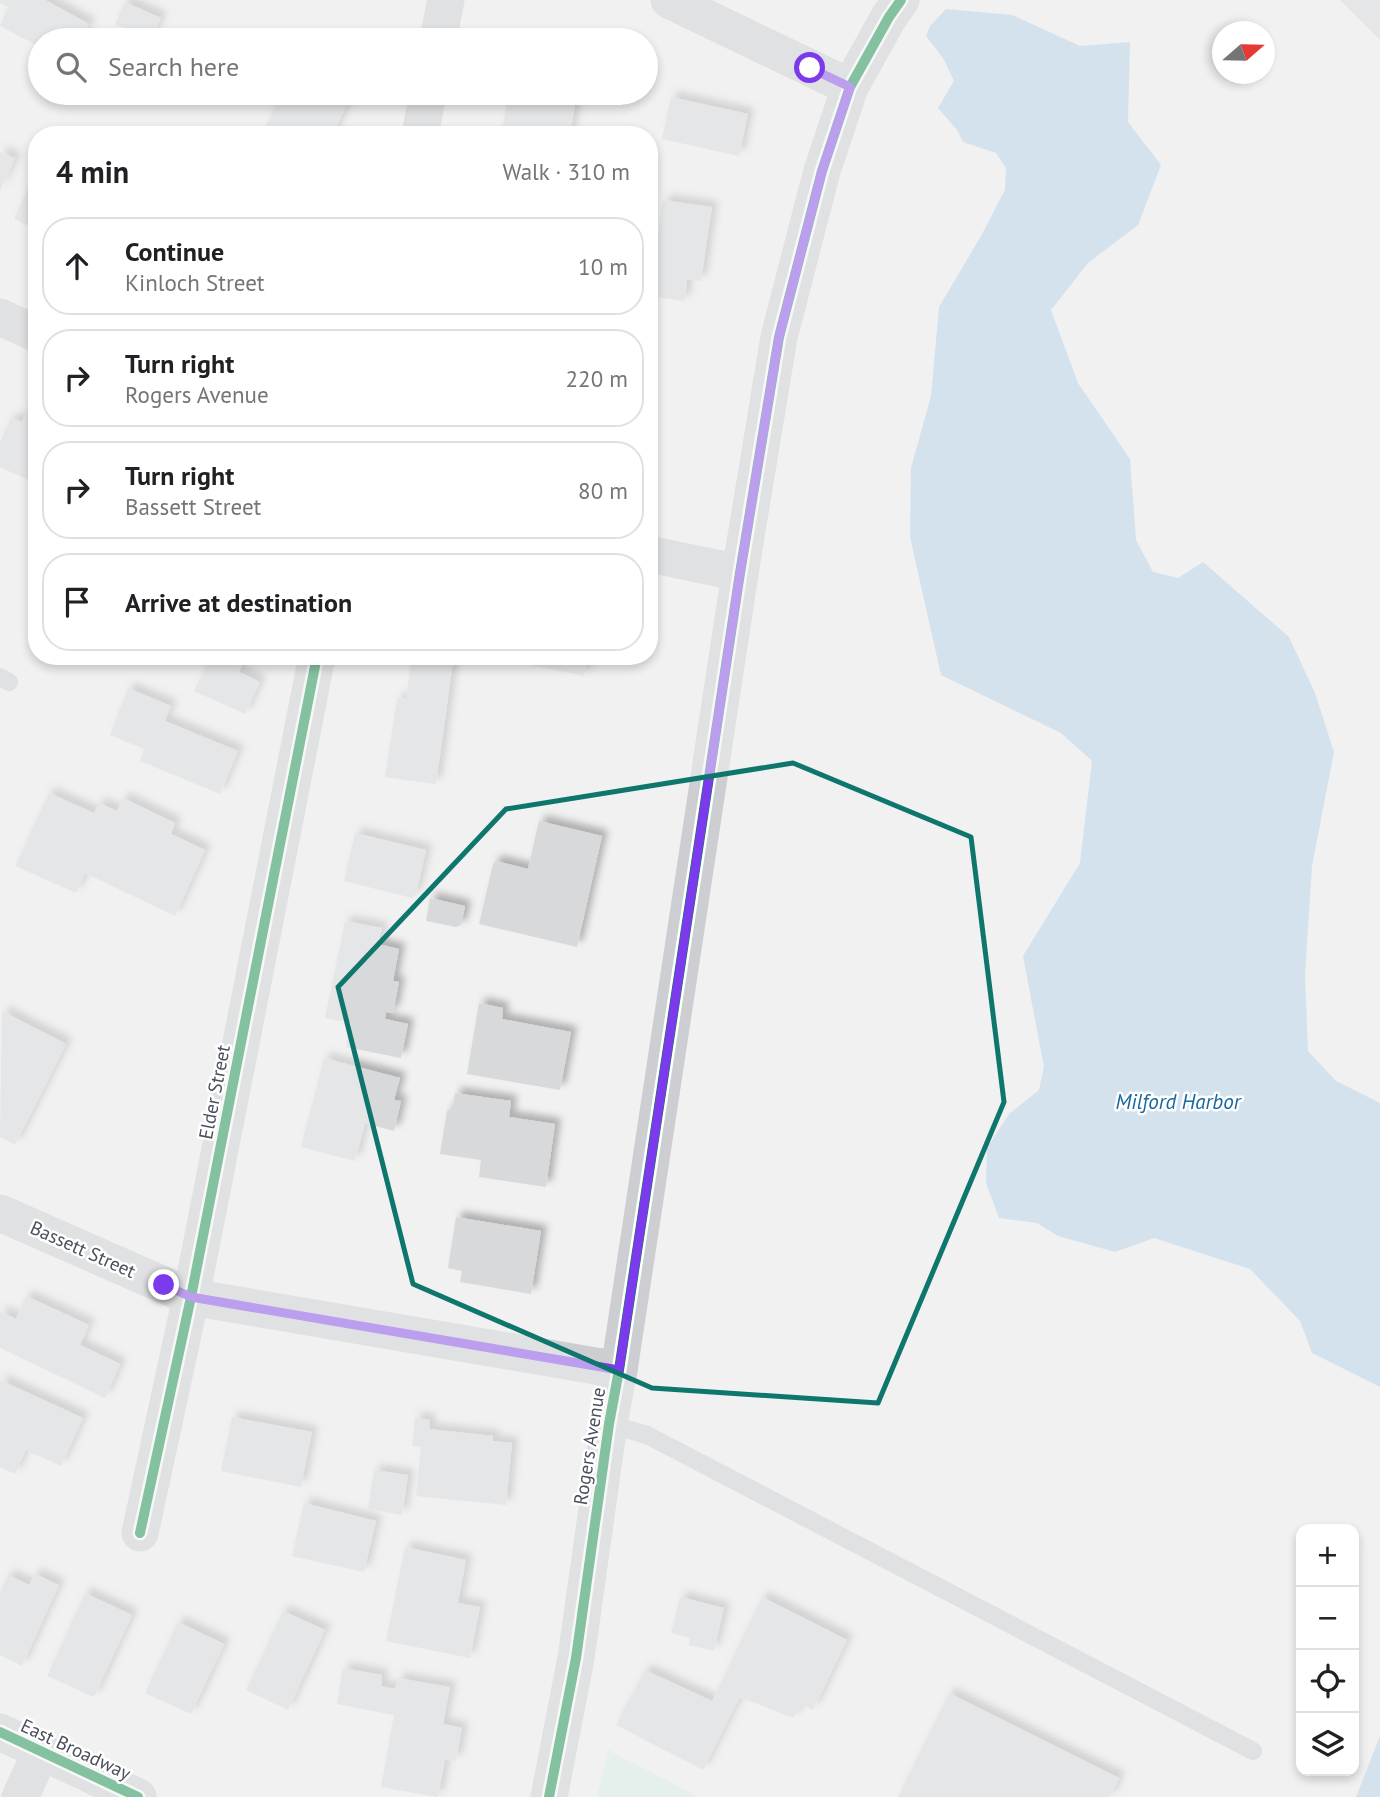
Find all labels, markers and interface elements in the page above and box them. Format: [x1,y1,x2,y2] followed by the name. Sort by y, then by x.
[1212,21,1275,84] north arrow
[28,28,658,105] search box
[52,48,90,86] icon: search
[108,50,239,83] text: Search here
[794,52,825,83] route start
[56,152,129,191] text: 4 min
[503,157,630,186] text: Walk · 310 m
[125,235,224,268] text: Continue
[58,247,96,285] icon: ahead
[578,252,628,281] text: 10 m
[125,268,265,297] text: Kinloch Street
[125,347,234,380] text: Turn right
[58,359,96,397] icon: right
[566,364,628,393] text: 220 m
[125,380,269,409] text: Rogers Avenue
[125,459,234,492] text: Turn right
[58,471,96,509] icon: right
[578,476,628,505] text: 80 m
[125,492,261,521] text: Bassett Street
[58,583,96,621] icon: arrive
[125,586,352,619] text: Arrive at destination
[193,1042,235,1141] street label: Elder Street
[1115,1088,1243,1115] water label: Milford Harbor
[27,1215,140,1283] street label: Bassett Street
[148,1269,179,1300] route end
[568,1386,610,1506] street label: Rogers Avenue
[1296,1524,1359,1776] map controls
[1296,1524,1359,1587] button: +
[1296,1587,1359,1650] button: −
[1296,1650,1359,1713] button: locate
[17,1713,135,1785] street label: East Broadway
[1296,1713,1359,1776] button: layers

